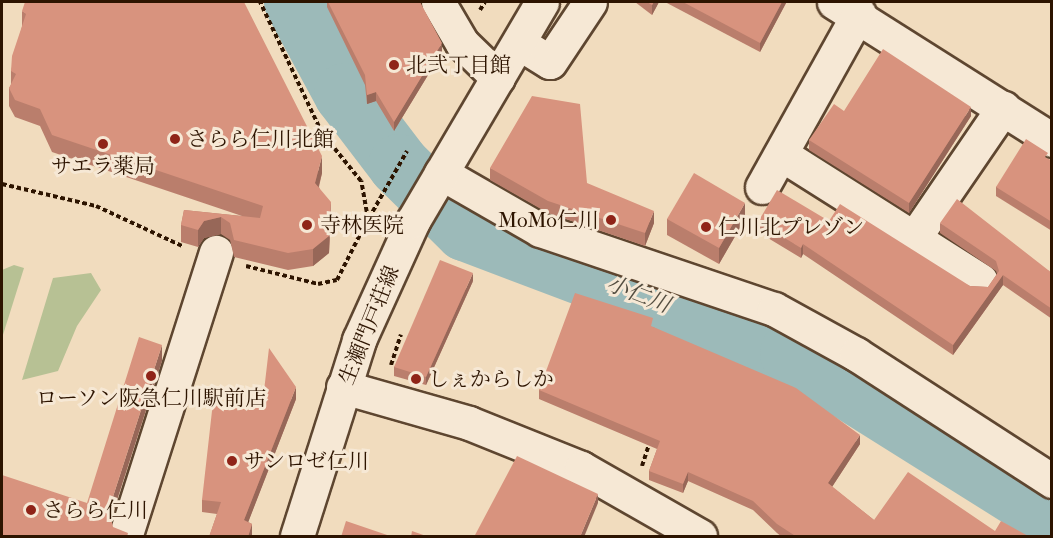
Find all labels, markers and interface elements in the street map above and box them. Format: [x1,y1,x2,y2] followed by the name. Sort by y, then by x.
[406,52,511,78] place label: 北弐丁目館
[387,58,401,72] marker: 北弐丁目館
[187,126,334,152] place label: さらら仁川北館
[168,132,182,146] marker: さらら仁川北館
[96,137,110,151] marker: サエラ薬局
[51,153,155,179] place label: サエラ薬局
[498,207,599,233] place label: MoMo仁川
[320,212,404,238] place label: 寺林医院
[604,213,618,227] marker: MoMo仁川
[718,214,865,240] place label: 仁川北プレゾン
[298,216,316,234] marker: 寺林医院
[699,220,713,234] marker: 仁川北プレゾン
[334,262,404,388] street label: 生瀬門戸荘線
[602,271,674,319] water label: 小仁川
[428,366,554,392] place label: しぇからしか
[144,369,158,383] marker: ローソン阪急仁川駅前店
[409,372,423,386] marker: しぇからしか
[36,385,266,411] place label: ローソン阪急仁川駅前店
[244,448,370,474] place label: サンロゼ仁川
[225,454,239,468] marker: サンロゼ仁川
[43,497,148,523] place label: さらら仁川
[24,503,38,517] marker: さらら仁川

